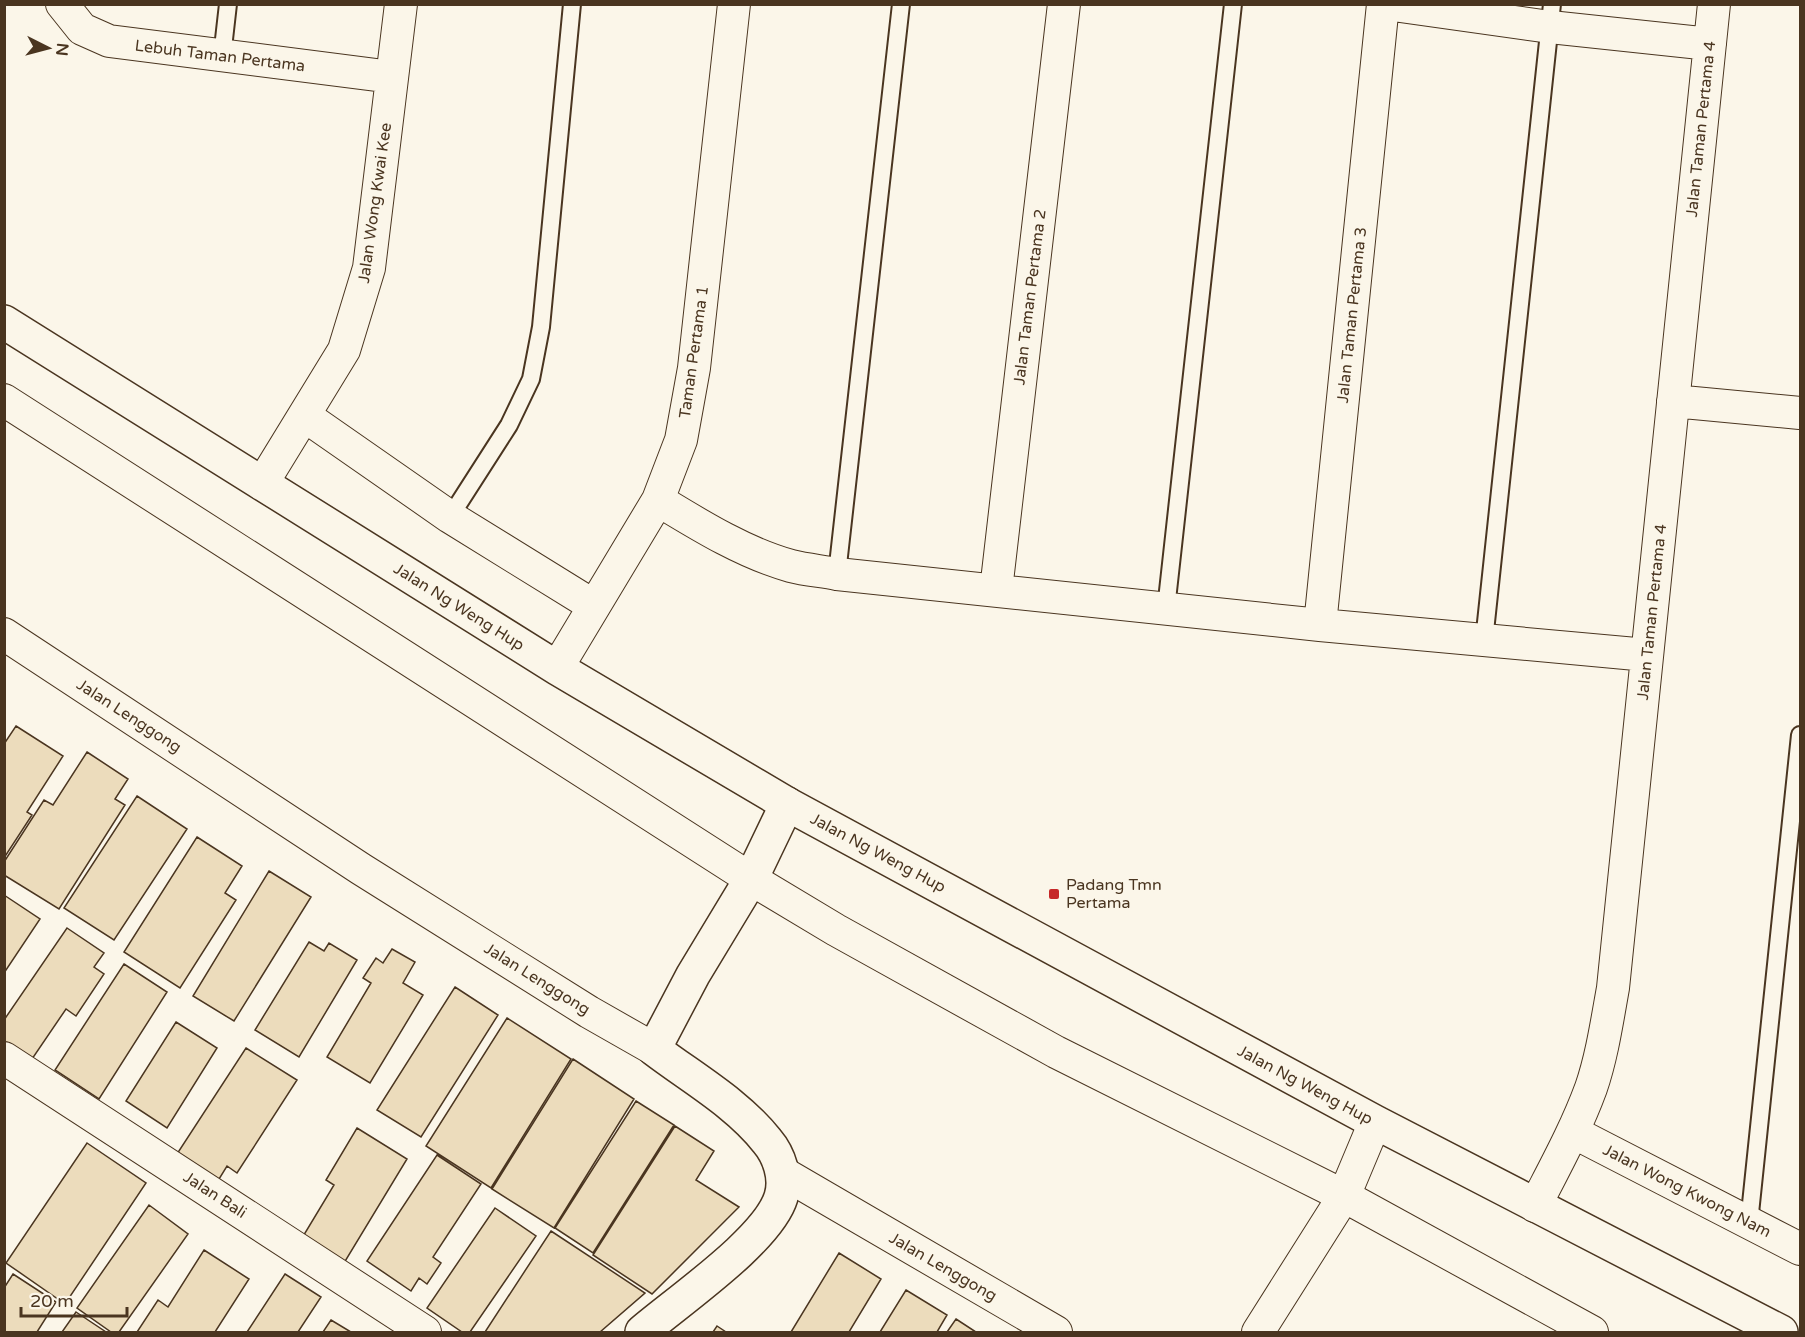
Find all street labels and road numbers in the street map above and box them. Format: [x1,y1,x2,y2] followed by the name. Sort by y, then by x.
[134,36,306,76] street label: Lebuh Taman Pertama
[1682,40,1720,218] street label: Jalan Taman Pertama 4
[354,122,396,284] street label: Jalan Wong Kwai Kee
[1009,208,1051,386] street label: Jalan Taman Pertama 2
[1333,226,1371,404] street label: Jalan Taman Pertama 3
[675,284,713,420] street label: Taman Pertama 1
[1633,523,1671,701] street label: Jalan Taman Pertama 4
[390,559,528,655] street label: Jalan Ng Weng Hup
[73,675,185,757] street label: Jalan Lenggong
[807,809,949,897] street label: Jalan Ng Weng Hup
[480,938,594,1020] street label: Jalan Lenggong
[1234,1041,1376,1129] street label: Jalan Ng Weng Hup
[1600,1140,1774,1242] street label: Jalan Wong Kwong Nam
[180,1167,250,1223] street label: Jalan Bali
[886,1228,1000,1306] street label: Jalan Lenggong

